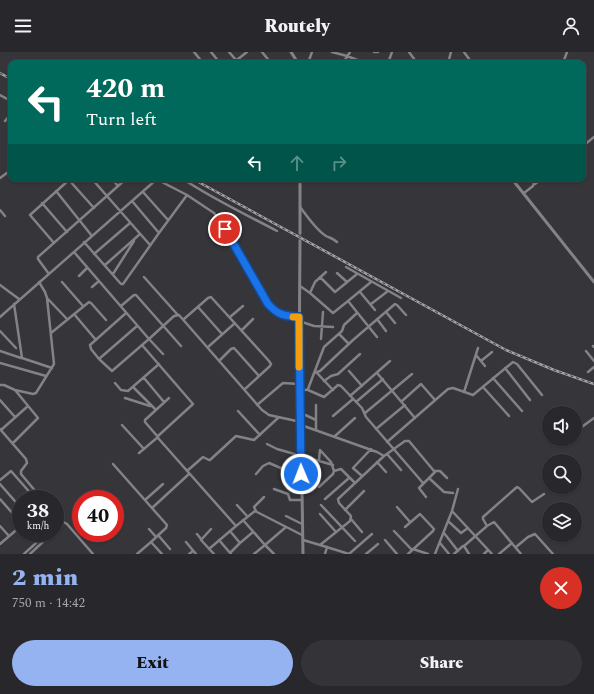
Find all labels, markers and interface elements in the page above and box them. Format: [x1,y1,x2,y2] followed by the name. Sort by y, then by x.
[264,13,330,40] text: Routely
[12,15,34,37] icon: menu
[560,15,582,37] icon: person
[86,67,165,110] text: 420 m
[20,76,72,128] icon: left
[86,106,157,133] text: Turn left
[244,152,266,174] icon: left
[286,152,308,174] icon: ahead
[328,152,350,174] icon: right
[208,212,242,246] pin
[214,218,236,240] icon: arrive
[542,406,582,542] map controls
[542,406,582,446] button: sound
[280,453,322,495] position arrow
[542,454,582,494] button: search
[72,490,124,542] speed limit sign: 40
[27,496,49,526] text: 38
[542,502,582,542] button: layers
[27,518,49,534] text: km/h
[12,560,78,596] text: 2 min
[540,567,582,609] button: close
[12,593,85,613] text: 750 m · 14:42
[12,640,293,686] button: Exit
[301,640,582,686] button: Share

